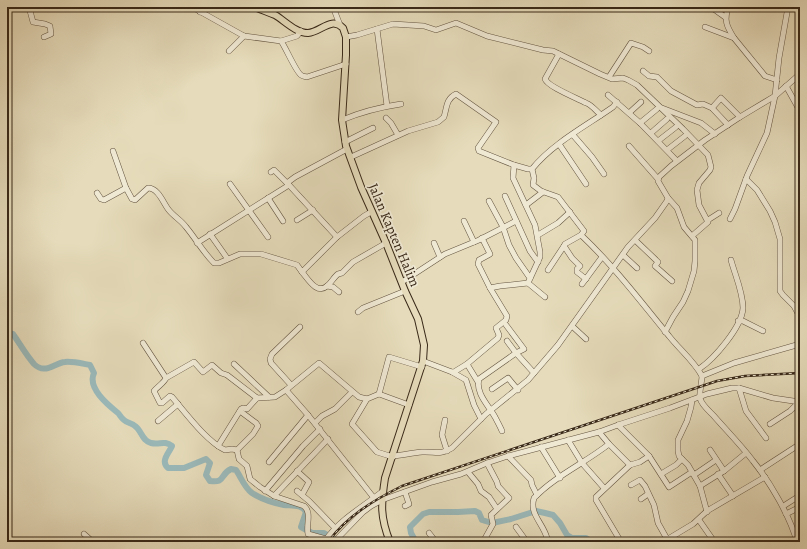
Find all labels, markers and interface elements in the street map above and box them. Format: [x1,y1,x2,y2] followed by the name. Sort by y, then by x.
[364,180,425,290] street label: Jalan Kapten Halim

